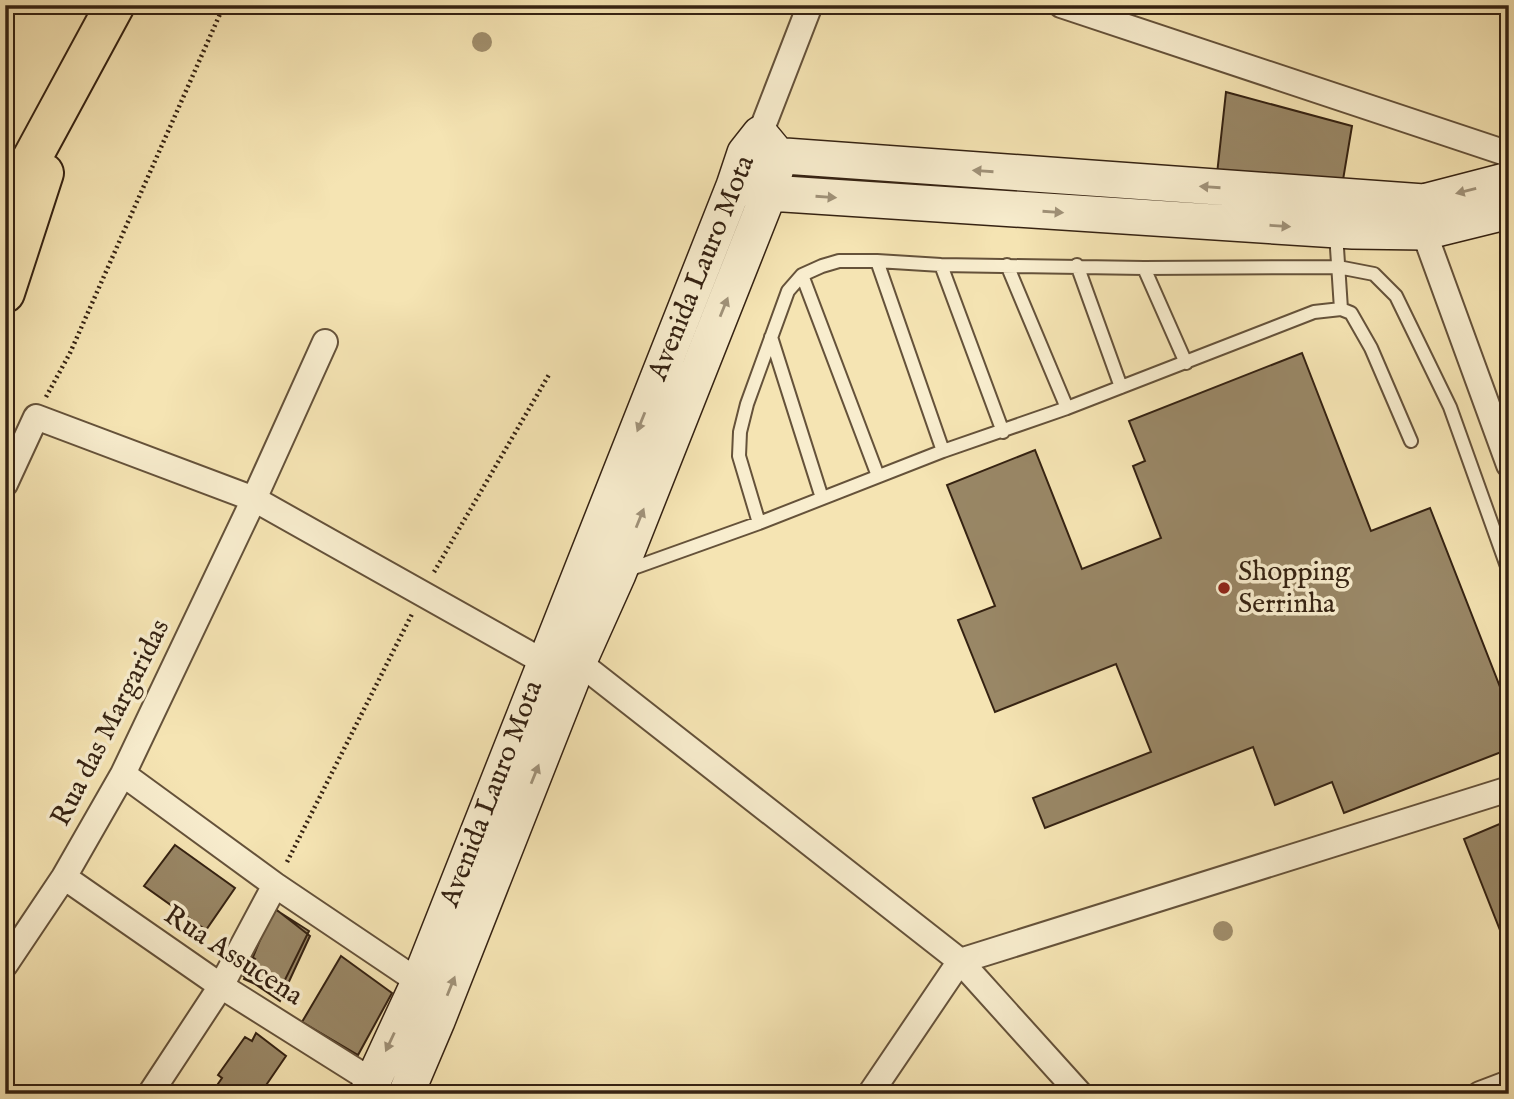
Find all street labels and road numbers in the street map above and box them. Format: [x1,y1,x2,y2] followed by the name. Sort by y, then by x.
[640,149,763,387] street label: Avenida Lauro Mota
[44,614,178,832] street label: Rua das Margaridas
[432,675,552,913] street label: Avenida Lauro Mota
[157,898,310,1014] street label: Rua Assucena

